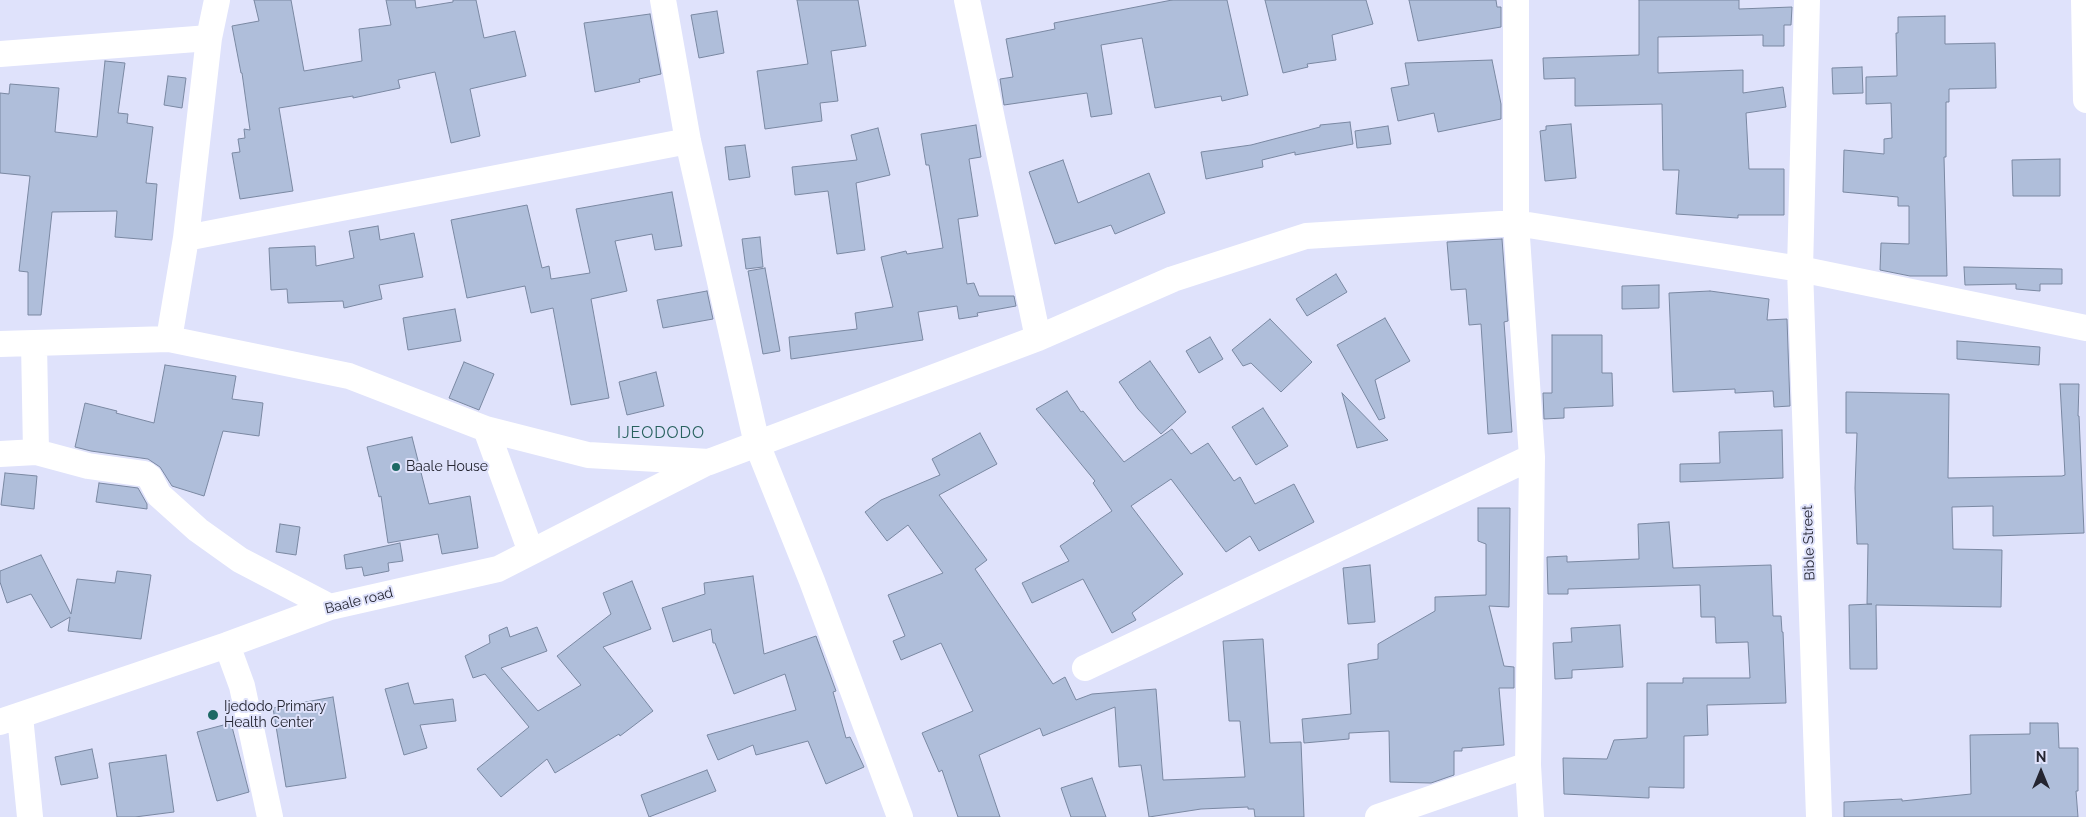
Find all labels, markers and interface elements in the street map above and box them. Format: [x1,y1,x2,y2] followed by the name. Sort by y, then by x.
[616,423,706,443] district label: IJEODODO
[406,459,488,475] place label: Baale House
[390,461,402,473] marker: Baale House
[1799,505,1819,581] street label: Bible Street
[323,584,395,618] street label: Baale road
[224,699,326,732] place label: Ijedodo Primary Health Center
[206,708,220,722] marker: Ijedodo Primary Health Center
[2016,747,2066,797] north arrow
[2036,749,2046,765] text: N

